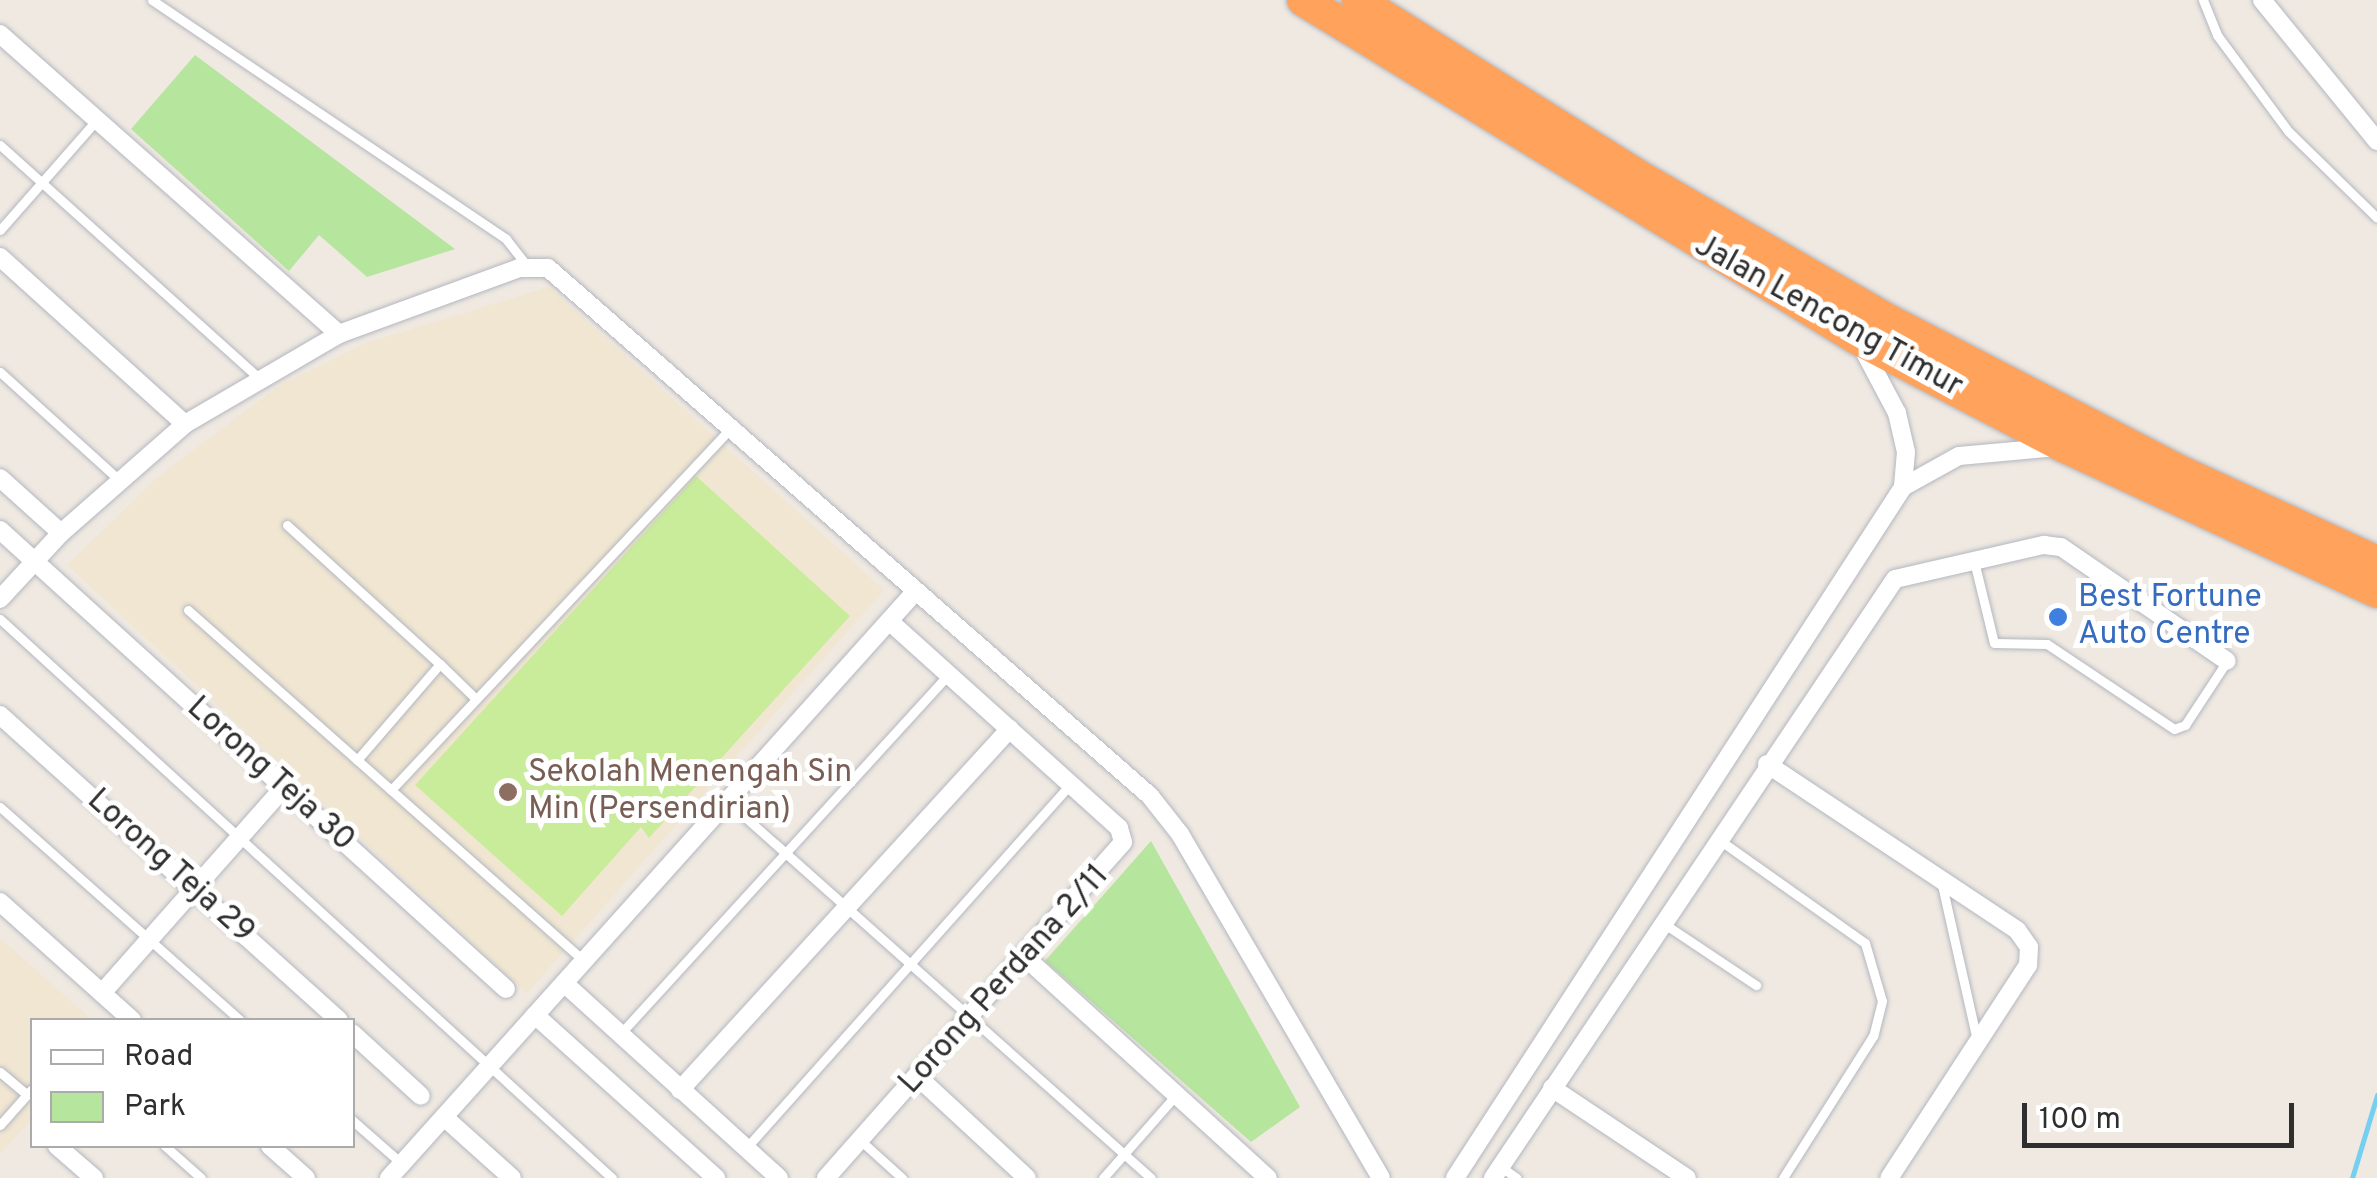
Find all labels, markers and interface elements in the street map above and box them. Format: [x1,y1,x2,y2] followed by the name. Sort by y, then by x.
[1687,227,1969,407] street label: Jalan Lencong Timur
[2078,580,2262,655] place label: Best Fortune Auto Centre
[2047,606,2069,628] marker: Best Fortune Auto Centre
[178,689,362,861] street label: Lorong Teja 30
[528,755,852,830] place label: Sekolah Menengah Sin Min (Persendirian)
[78,781,262,953] street label: Lorong Teja 29
[497,781,519,803] marker: Sekolah Menengah Sin Min (Persendirian)
[892,857,1118,1103] street label: Lorong Perdana 2/11
[30,1018,355,1148] legend
[124,1039,193,1076] text: Road
[2027,1083,2300,1145] scale bar
[124,1089,186,1126] text: Park
[2039,1102,2121,1139] text: 100 m

